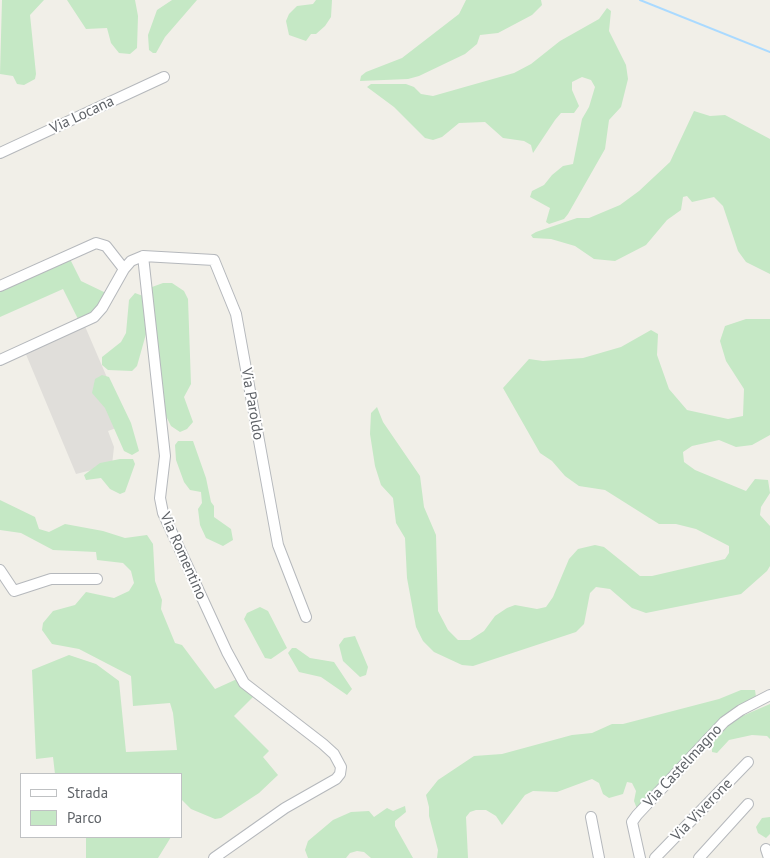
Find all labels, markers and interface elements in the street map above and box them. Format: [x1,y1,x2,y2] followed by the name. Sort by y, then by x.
[47,92,117,138] street label: Via Locana
[237,367,267,441] street label: Via Paroldo
[156,510,210,602] street label: Via Romentino
[640,721,726,811] street label: Via Castelmagno
[20,773,182,838] legend
[668,775,736,845] street label: Via Viverone
[67,783,108,802] text: Strada
[67,808,102,827] text: Parco

